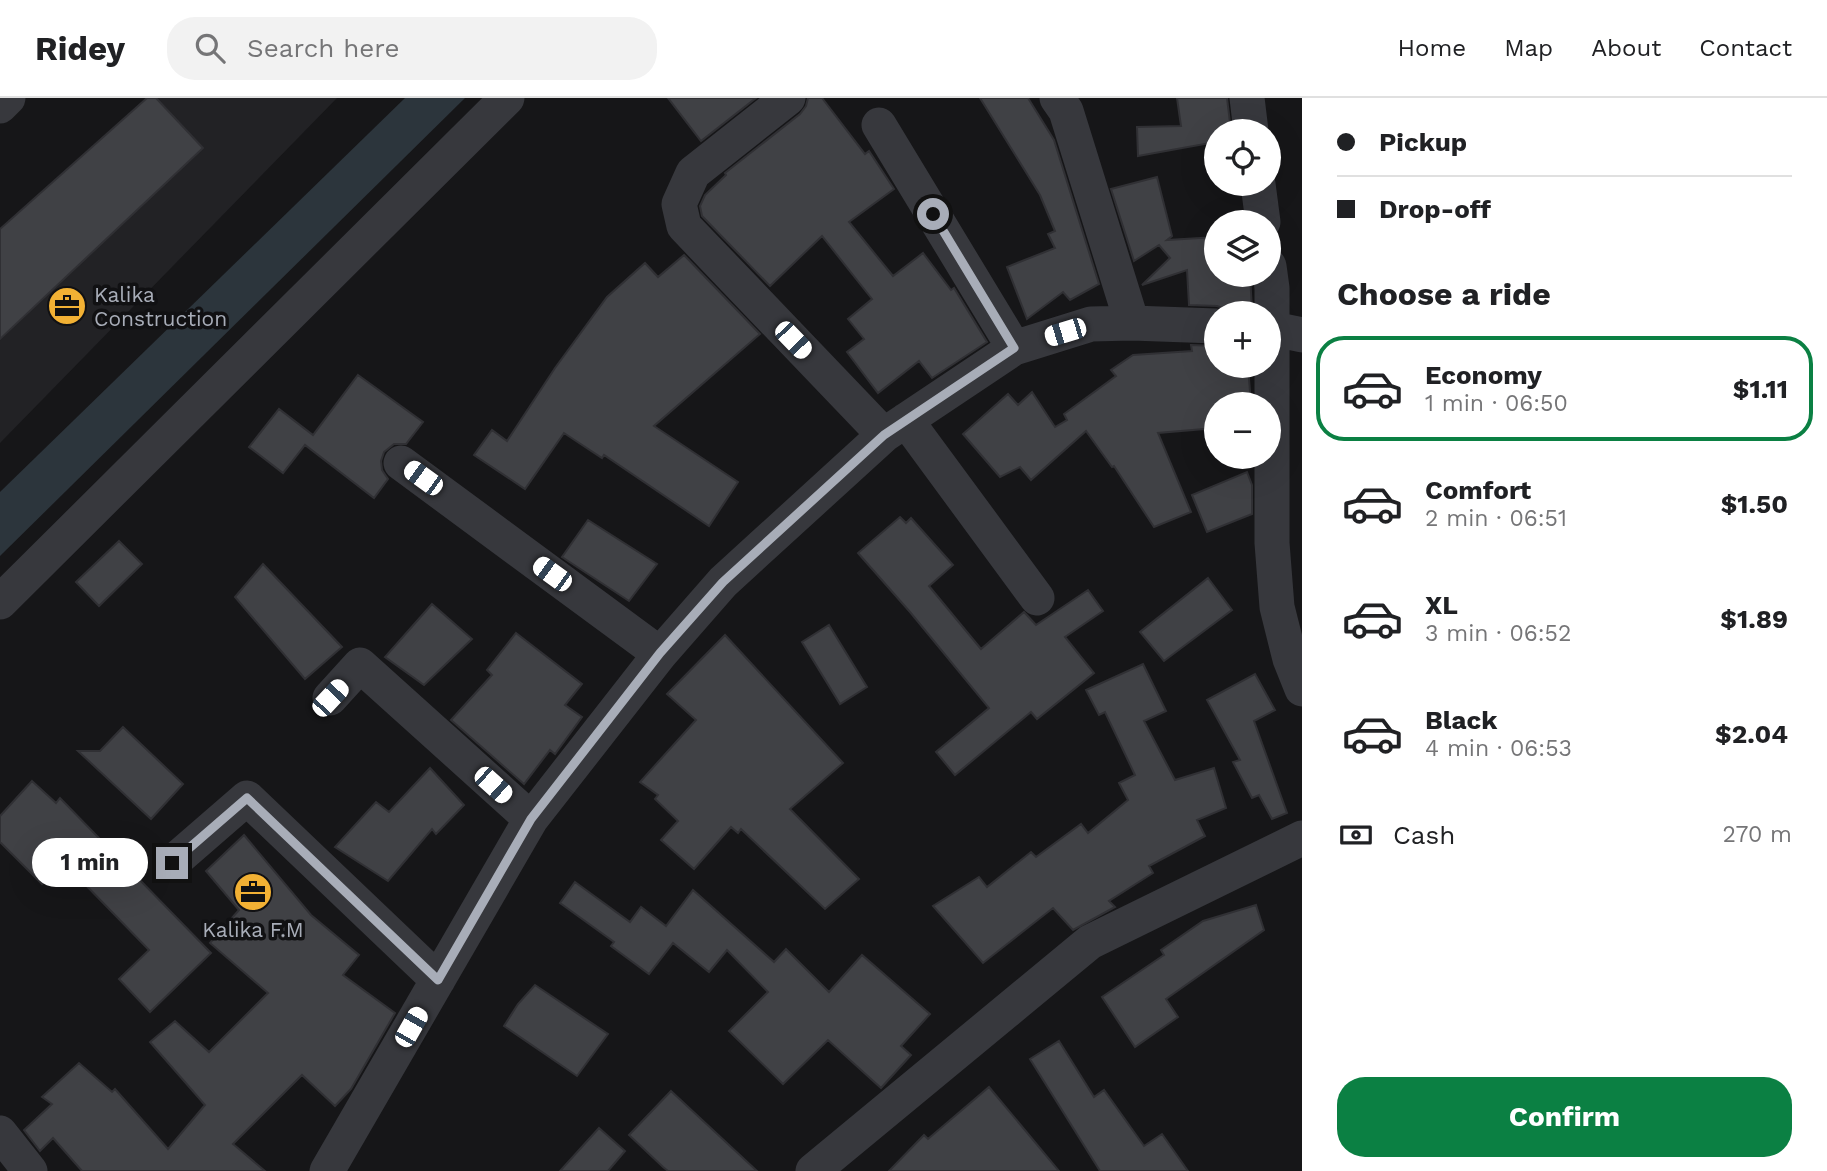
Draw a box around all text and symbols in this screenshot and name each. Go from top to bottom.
search box [167,17,657,80]
text: Ridey [35,29,125,68]
icon: search [191,29,229,67]
text: Search here [247,33,399,63]
text: Home [1398,34,1466,62]
text: Map [1504,34,1553,62]
text: About [1591,34,1661,62]
text: Contact [1699,34,1792,62]
map controls [1204,119,1281,469]
button: locate [1204,119,1281,196]
text: Pickup [1379,127,1467,157]
text: Drop-off [1379,194,1491,224]
route start [917,198,949,230]
button: layers [1204,210,1281,287]
text: Choose a ride [1337,275,1551,313]
place label: Kalika Construction [94,282,227,331]
office icon: Kalika Construction [46,285,88,327]
button: + [1204,301,1281,378]
car [1042,316,1089,348]
car [771,318,816,362]
icon: car [1341,357,1404,420]
text: Economy [1425,360,1542,390]
text: $1.11 [1733,374,1788,404]
text: 1 min · 06:50 [1425,390,1568,417]
button: − [1204,392,1281,469]
car [400,457,447,499]
icon: car [1341,472,1404,535]
text: Comfort [1425,475,1531,505]
text: $1.50 [1721,489,1788,519]
text: 2 min · 06:51 [1425,505,1567,532]
car [529,553,576,595]
icon: car [1341,587,1404,650]
text: XL [1425,590,1458,620]
text: $1.89 [1720,604,1788,634]
text: 3 min · 06:52 [1425,620,1571,647]
car [308,675,353,721]
icon: car [1341,702,1404,765]
text: Black [1425,705,1497,735]
text: $2.04 [1715,719,1788,749]
text: 4 min · 06:53 [1425,735,1572,762]
car [471,763,516,807]
icon: cash [1337,816,1375,854]
text: Cash [1393,820,1455,850]
text: 270 m [1723,821,1792,848]
callout: 1 min [32,838,148,888]
route end [156,847,188,879]
text: 1 min [60,849,120,876]
office icon: Kalika F.M [232,871,274,913]
place label: Kalika F.M [202,917,304,942]
car [392,1004,431,1050]
button: Confirm [1337,1077,1792,1157]

